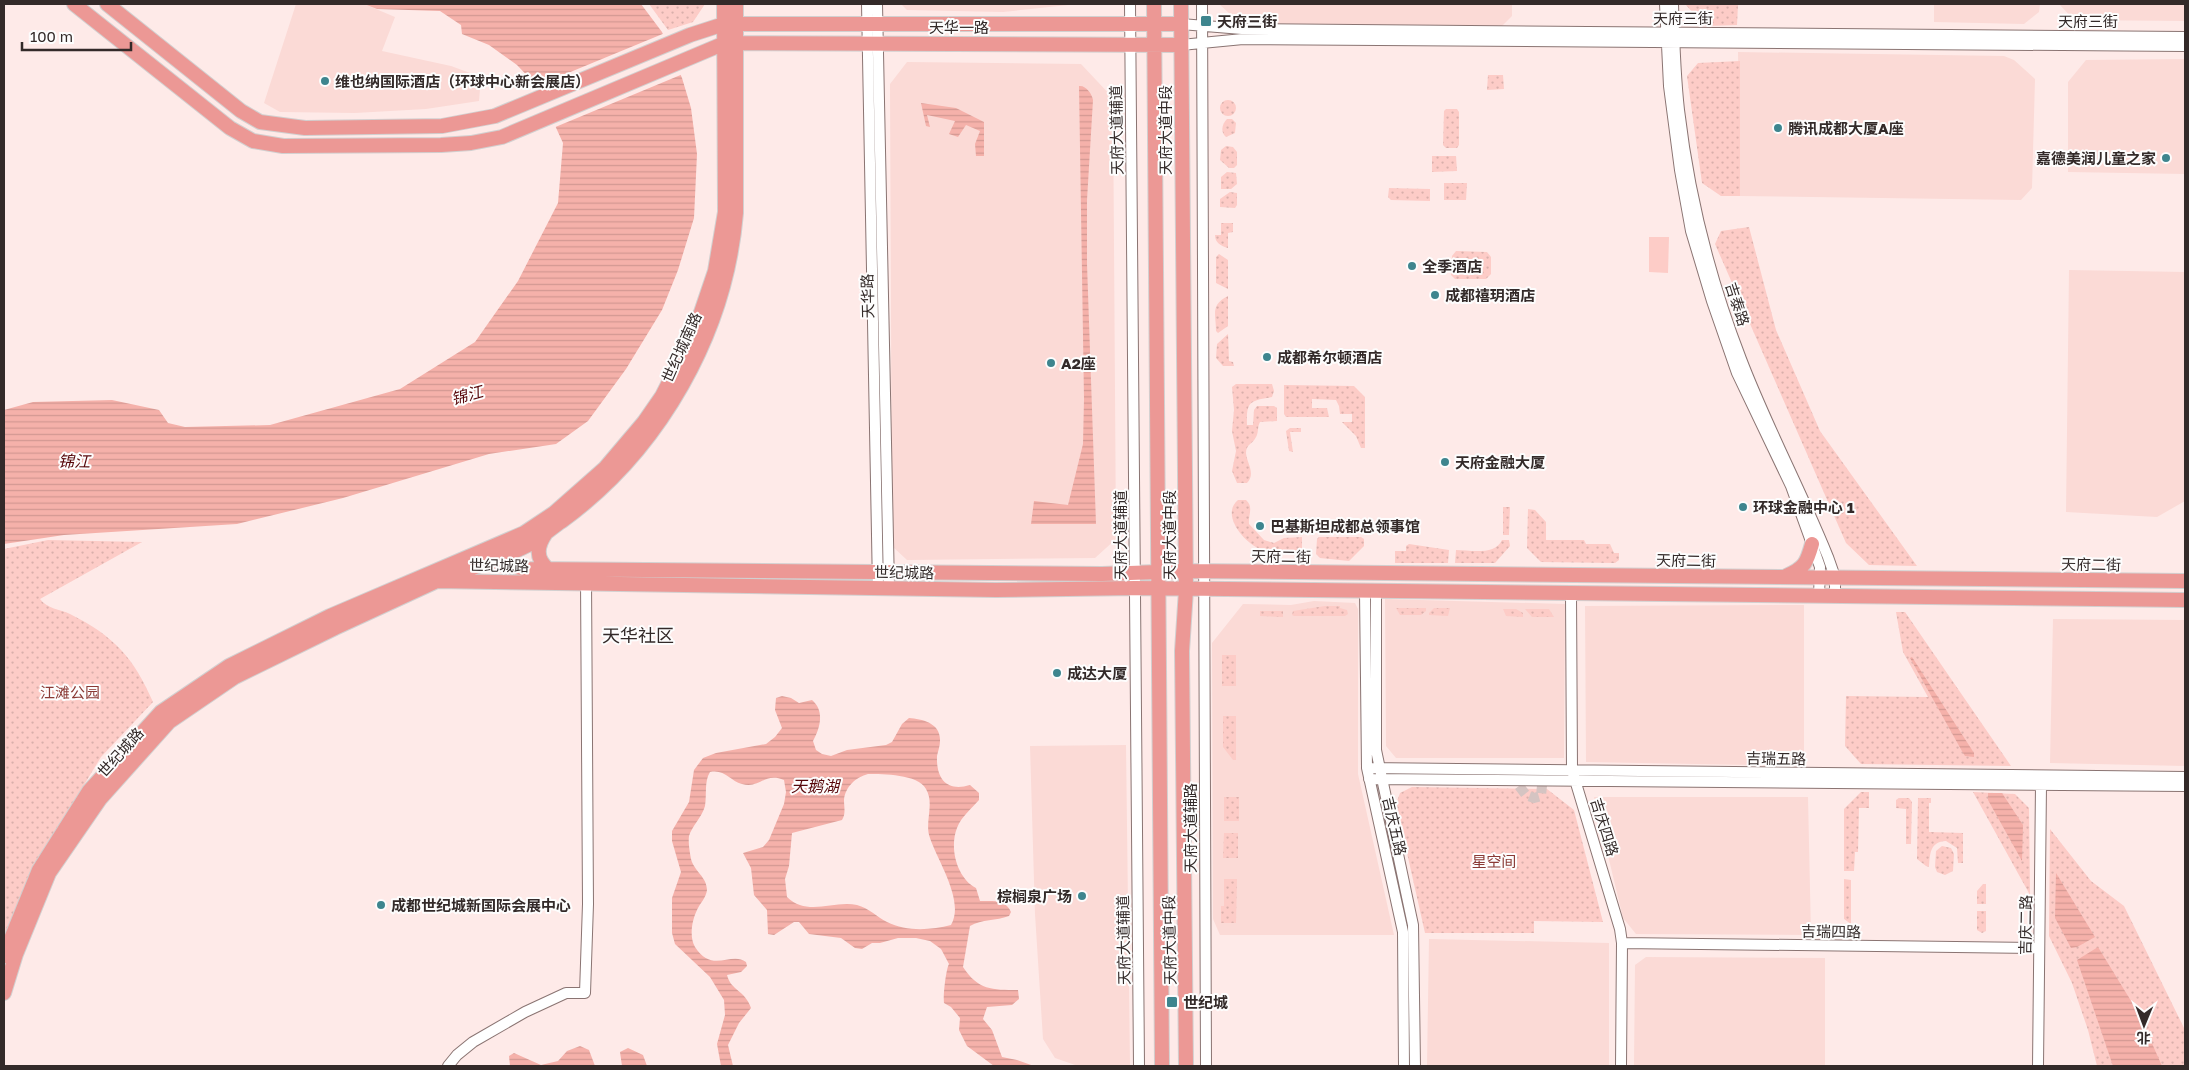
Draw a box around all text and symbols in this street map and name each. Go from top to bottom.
street label: 天府三街 [1653,9,1713,27]
place label: 天府三街 [1217,12,1277,30]
street label: 天府三街 [2058,12,2118,30]
marker: 天府三街 [1199,14,1213,28]
street label: 天华一路 [929,18,989,36]
scale bar [22,20,131,52]
text: 100 m [30,27,73,45]
place label: 维也纳国际酒店（环球中心新会展店） [335,72,590,90]
marker: 维也纳国际酒店（环球中心新会展店） [319,75,331,87]
street label: 天府大道辅道 [1106,85,1126,175]
street label: 天府大道中段 [1156,85,1174,175]
place label: 腾讯成都大厦A座 [1788,119,1904,137]
marker: 腾讯成都大厦A座 [1772,122,1784,134]
place label: 嘉德美润儿童之家 [2036,149,2156,167]
marker: 嘉德美润儿童之家 [2160,152,2172,164]
place label: 全季酒店 [1422,257,1482,275]
marker: 全季酒店 [1406,260,1418,272]
street label: 天华路 [858,273,876,319]
street label: 吉泰路 [1722,280,1754,328]
place label: 成都禧玥酒店 [1445,286,1535,304]
marker: 成都禧玥酒店 [1429,289,1441,301]
street label: 世纪城南路 [658,309,704,385]
place label: 成都希尔顿酒店 [1277,348,1382,366]
marker: 成都希尔顿酒店 [1261,351,1273,363]
place label: A2座 [1061,354,1096,372]
marker: A2座 [1045,357,1057,369]
water label: 锦江 [449,381,487,409]
water label: 锦江 [58,451,92,471]
place label: 天府金融大厦 [1455,453,1545,471]
marker: 天府金融大厦 [1439,456,1451,468]
street label: 天府大道辅道 [1111,490,1129,580]
street label: 天府大道中段 [1160,490,1178,580]
place label: 环球金融中心 1 [1753,498,1855,516]
marker: 环球金融中心 1 [1737,501,1749,513]
place label: 巴基斯坦成都总领事馆 [1270,517,1420,535]
marker: 巴基斯坦成都总领事馆 [1254,520,1266,532]
street label: 天府二街 [1251,546,1311,566]
street label: 天府二街 [1656,550,1716,570]
street label: 天府二街 [2061,554,2121,574]
street label: 世纪城路 [469,555,529,575]
street label: 世纪城路 [874,562,934,582]
district label: 天华社区 [602,624,674,646]
place label: 成达大厦 [1067,664,1127,682]
marker: 成达大厦 [1051,667,1063,679]
park label: 江滩公园 [40,683,100,701]
street label: 世纪城路 [93,724,147,780]
street label: 吉瑞五路 [1746,748,1806,768]
water label: 天鹅湖 [791,776,842,796]
street label: 天府大道辅路 [1181,783,1199,873]
street label: 吉庆五路 [1379,795,1411,857]
street label: 吉庆四路 [1588,796,1622,858]
park label: 星空间 [1471,852,1517,870]
place label: 棕榈泉广场 [997,887,1072,905]
marker: 棕榈泉广场 [1076,890,1088,902]
street label: 天府大道辅道 [1113,895,1133,985]
street label: 天府大道中段 [1159,895,1179,985]
street label: 吉庆二路 [2015,895,2035,955]
place label: 成都世纪城新国际会展中心 [391,896,571,914]
marker: 成都世纪城新国际会展中心 [375,899,387,911]
street label: 吉瑞四路 [1801,921,1861,941]
place label: 世纪城 [1183,993,1228,1011]
marker: 世纪城 [1165,995,1179,1009]
north arrow [2119,1000,2169,1050]
text: 北 [2137,1030,2151,1047]

